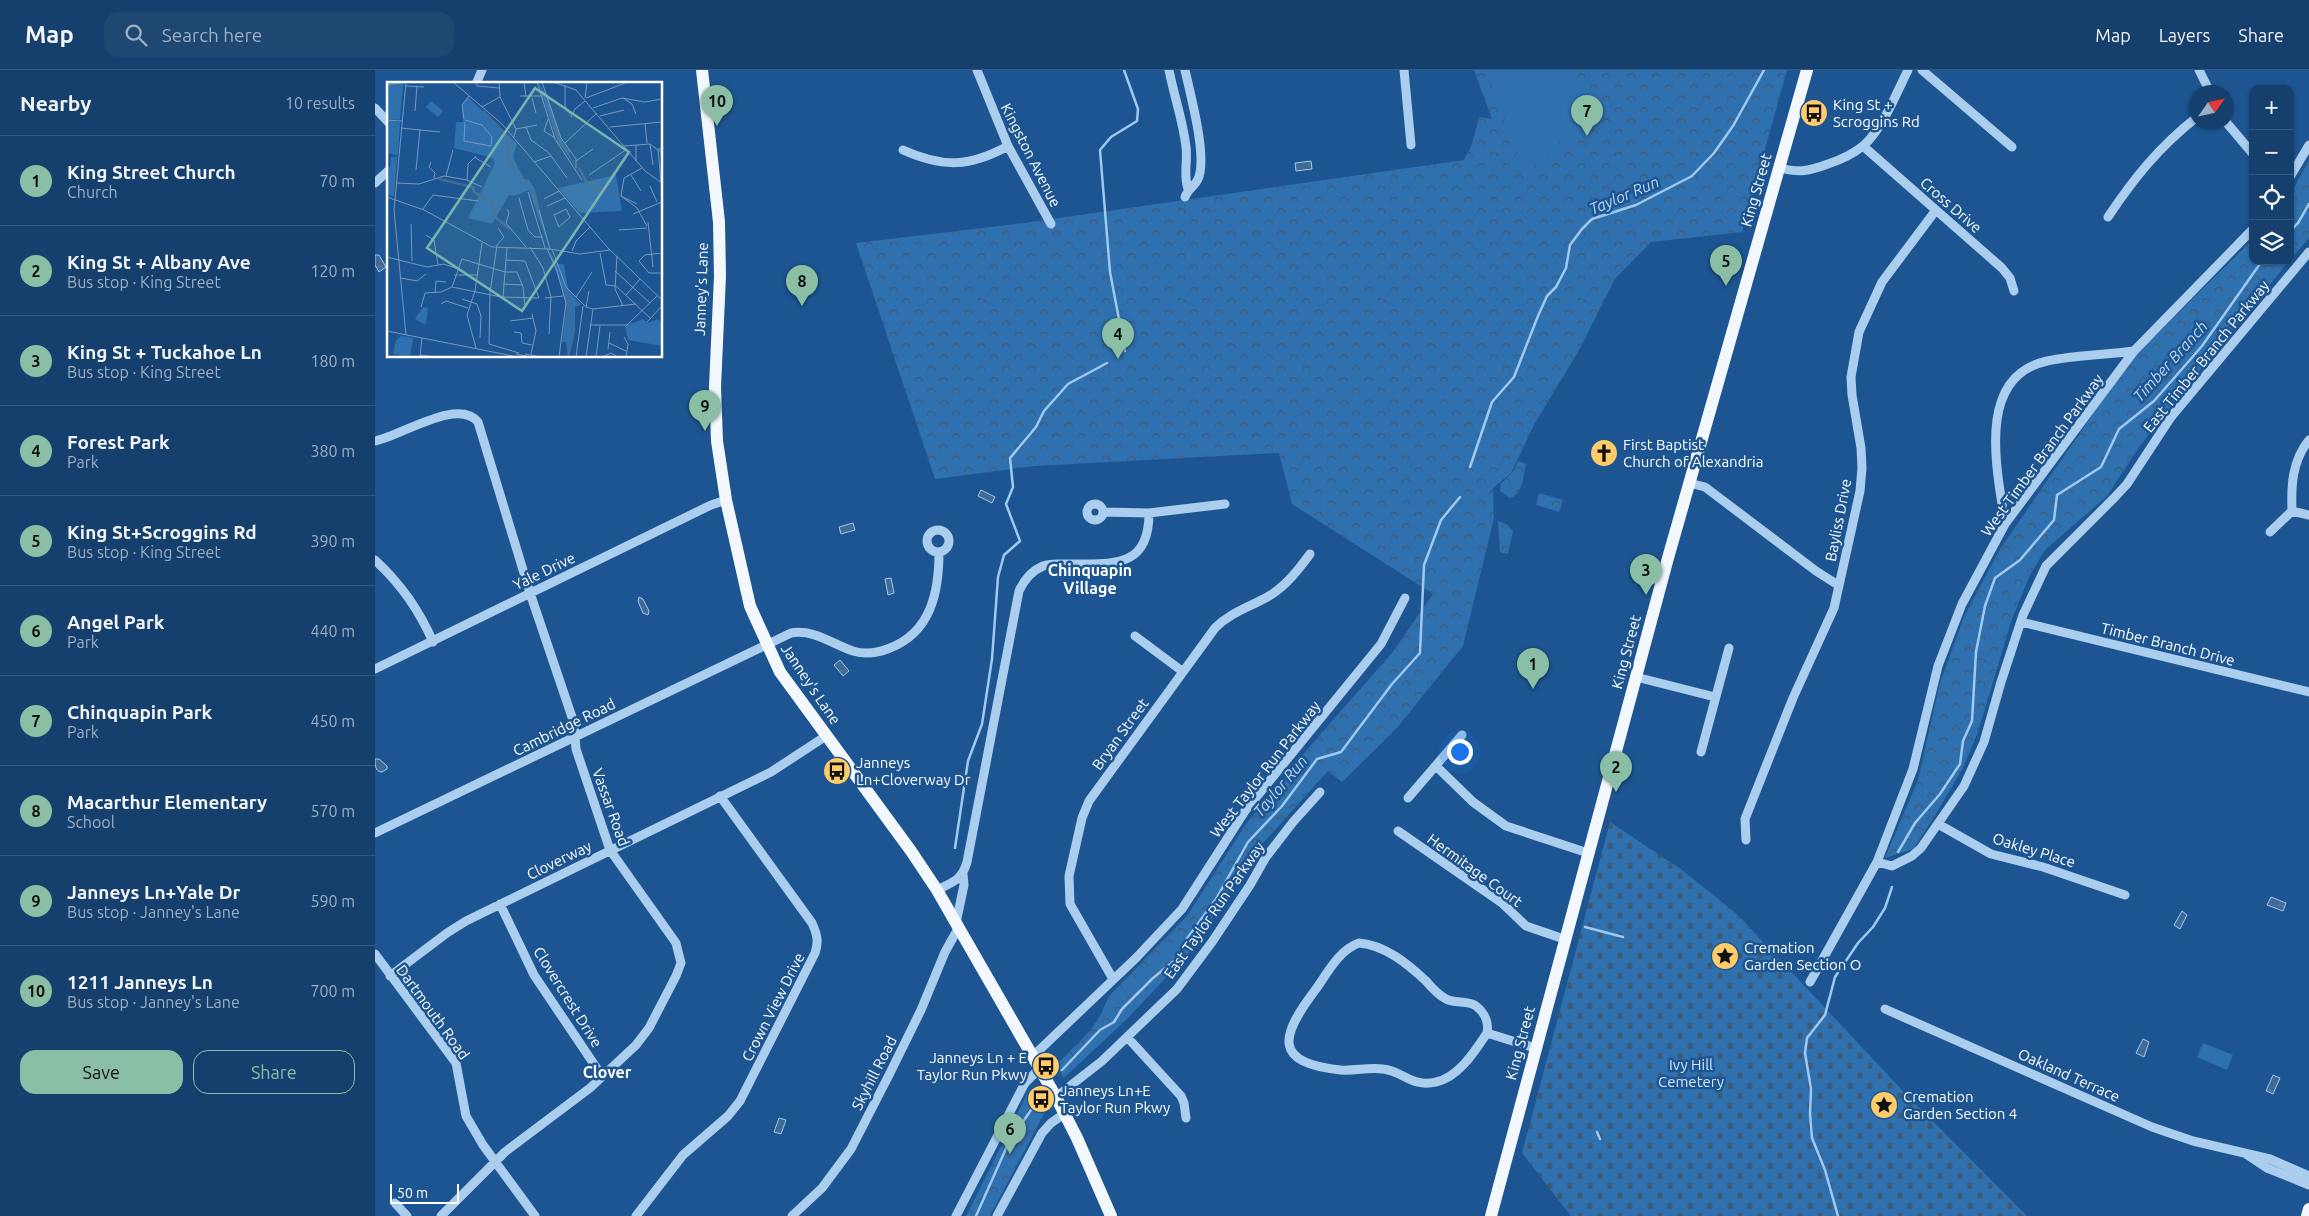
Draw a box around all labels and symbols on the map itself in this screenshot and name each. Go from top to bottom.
inset map [387,82,663,358]
pin: 10 [701,85,733,126]
north arrow [2189,85,2234,130]
pin: 7 [1571,95,1603,136]
place label: King St + Scroggins Rd [1833,96,1920,130]
bus stop icon: King St + Scroggins Rd [1799,98,1829,128]
street label: Kingston Avenue [998,100,1064,210]
street label: King Street [1737,151,1775,229]
water label: Taylor Run [1586,172,1662,218]
street label: Cross Drive [1917,174,1985,236]
street label: Janney's Lane [691,242,711,336]
pin: 5 [1710,245,1742,286]
pin: 8 [786,265,818,306]
street label: East Timber Branch Parkway [2139,276,2273,436]
water label: Timber Branch [2129,317,2211,405]
pin: 4 [1102,318,1134,359]
street label: West Timber Branch Parkway [1978,371,2106,539]
pin: 9 [689,390,721,431]
place label: First Baptist Church of Alexandria [1623,436,1763,470]
church icon: First Baptist Church of Alexandria [1589,438,1619,468]
street label: Bayliss Drive [1822,477,1854,563]
street label: Yale Drive [510,549,578,593]
pin: 3 [1630,554,1662,595]
district label: Chinquapin Village [1048,561,1132,597]
street label: King Street [1608,613,1644,691]
street label: Timber Branch Drive [2099,619,2237,669]
street label: Janney's Lane [778,640,844,728]
pin: 1 [1517,648,1549,689]
street label: Cambridge Road [510,695,618,759]
street label: Bryan Street [1088,695,1152,773]
street label: West Taylor Run Parkway [1206,697,1324,841]
your location [1447,739,1473,765]
water label: Taylor Run [1249,751,1311,821]
pin: 2 [1600,751,1632,792]
place label: Janneys Ln+Cloverway Dr [856,754,971,788]
bus stop icon: Janneys Ln+Cloverway Dr [822,756,852,786]
street label: Vassar Road [589,766,633,848]
street label: Oakley Place [1991,829,2077,871]
street label: Hermitage Court [1424,830,1526,910]
street label: Cloverway [524,837,594,883]
street label: East Taylor Run Parkway [1160,838,1268,982]
place label: Cremation Garden Section O [1744,939,1861,973]
place icon: Cremation Garden Section O [1710,941,1740,971]
street label: Clovercrest Drive [530,944,606,1050]
street label: Crown View Drive [738,950,808,1064]
street label: Dartmouth Road [393,961,473,1063]
street label: King Street [1502,1004,1538,1082]
street label: Skyhill Road [848,1033,900,1113]
street label: Oakland Terrace [2016,1045,2122,1105]
place label: Janneys Ln + E Taylor Run Pkwy [917,1049,1027,1083]
bus stop icon: Janneys Ln + E Taylor Run Pkwy [1031,1051,1061,1081]
park label: Ivy Hill Cemetery [1658,1056,1724,1090]
district label: Clover [583,1063,632,1081]
place label: Janneys Ln+E Taylor Run Pkwy [1060,1082,1170,1116]
bus stop icon: Janneys Ln+E Taylor Run Pkwy [1026,1084,1056,1114]
place label: Cremation Garden Section 4 [1903,1088,2017,1122]
place icon: Cremation Garden Section 4 [1869,1090,1899,1120]
pin: 6 [994,1113,1026,1154]
scale bar [390,1181,459,1204]

